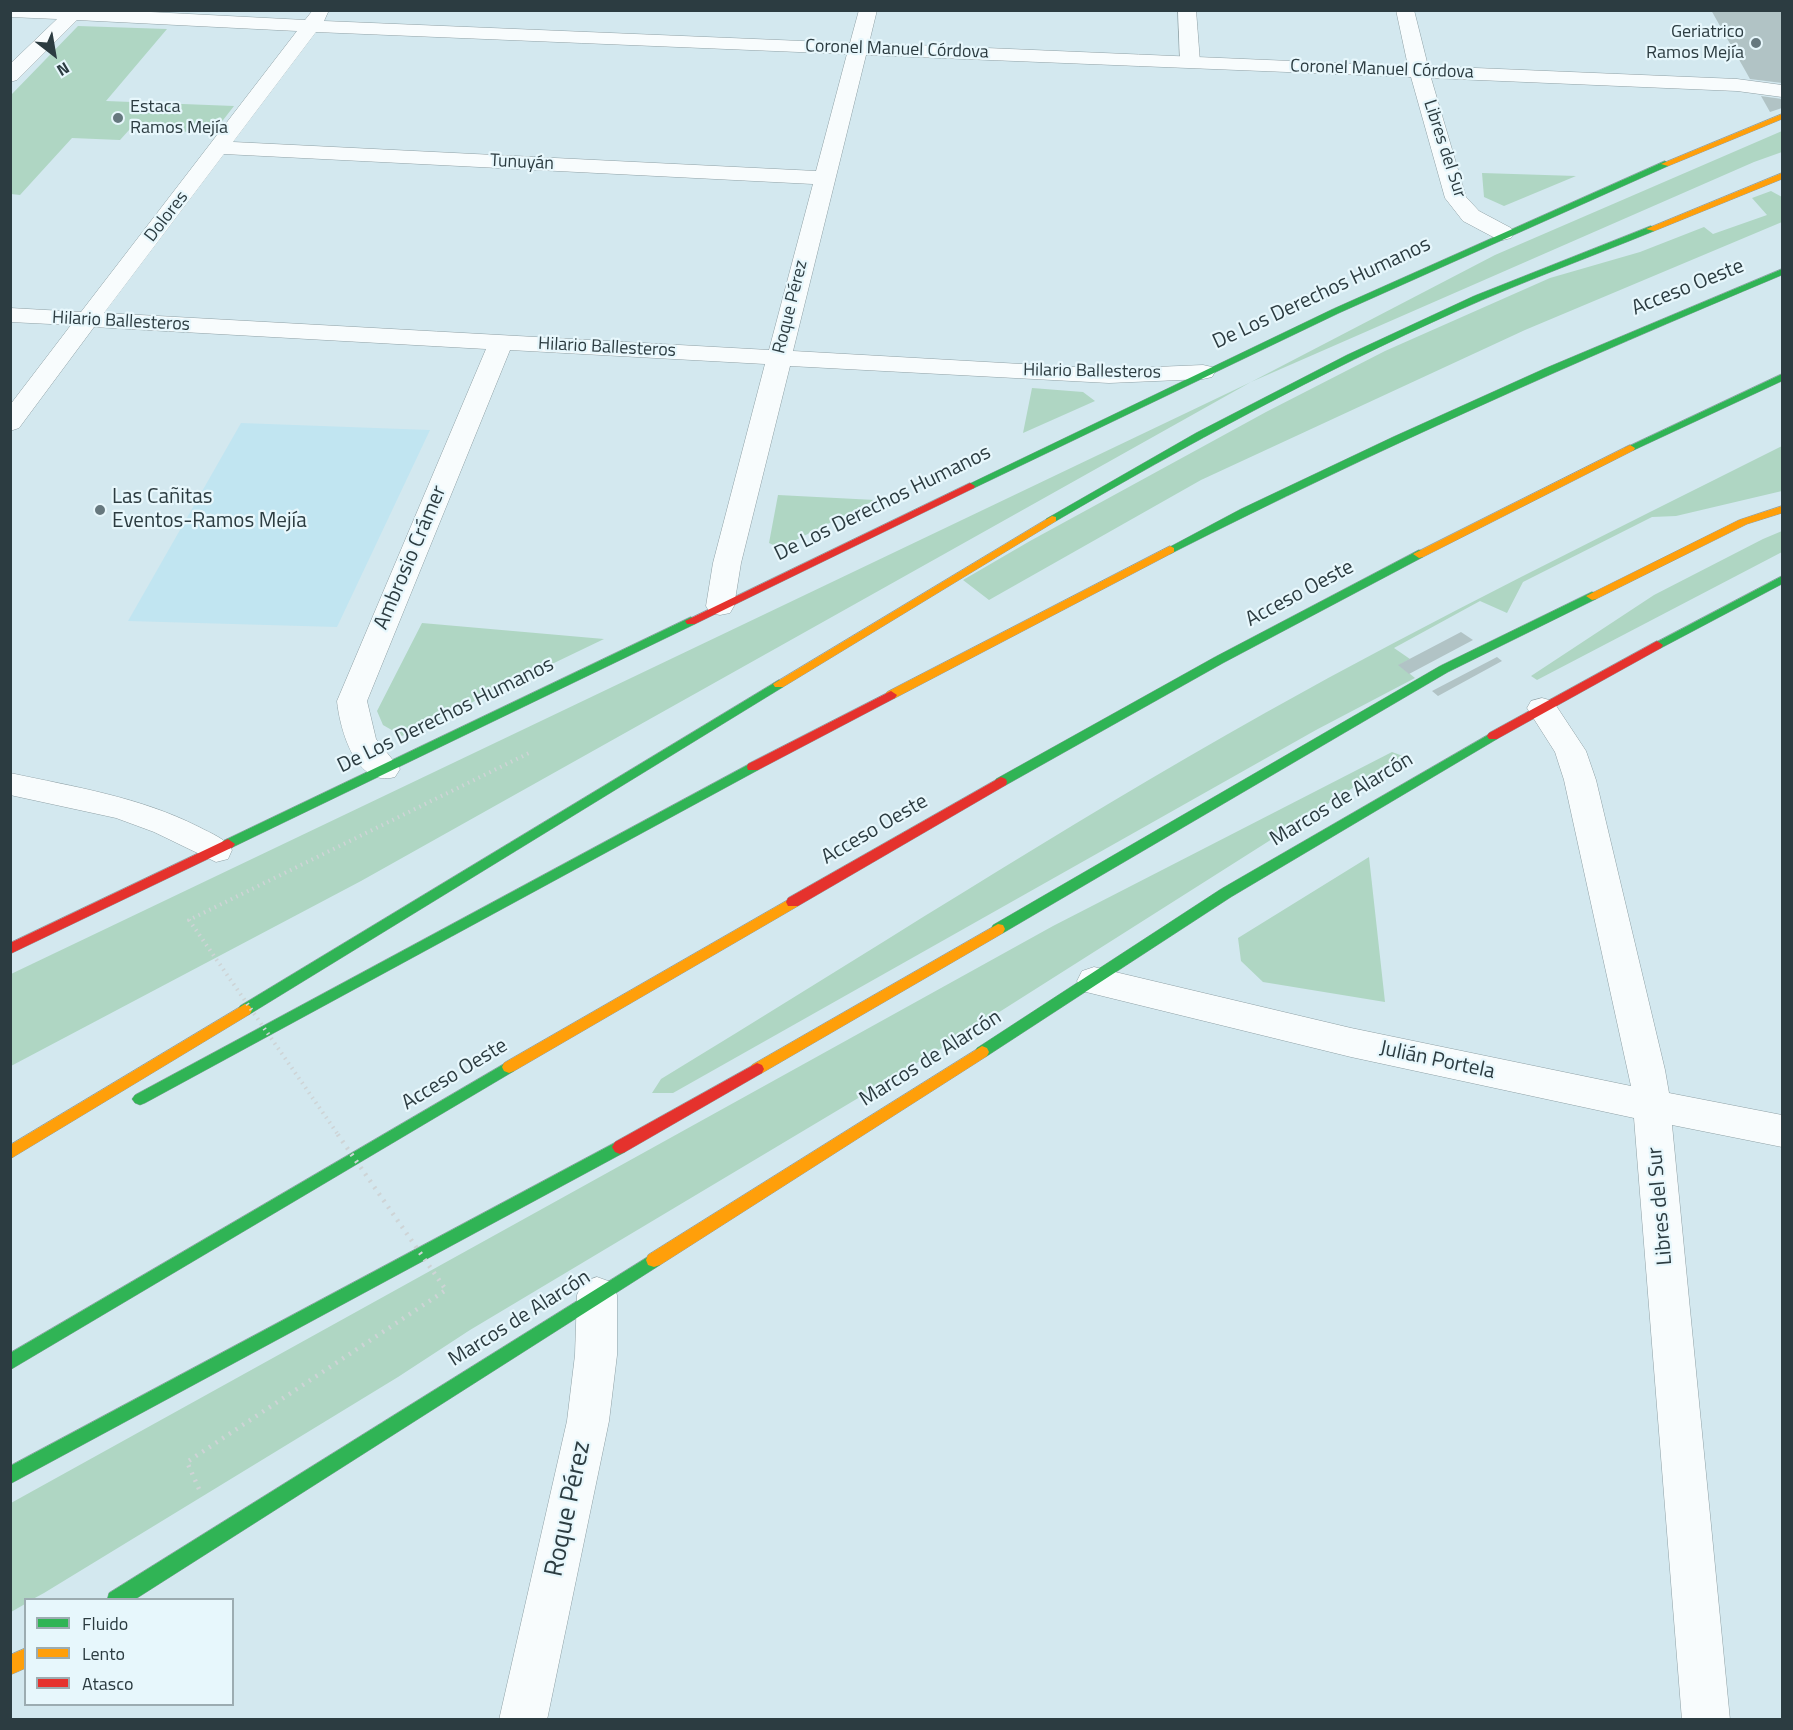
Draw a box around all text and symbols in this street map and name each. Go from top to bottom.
place label: Geriatrico Ramos Mejía [1646,22,1744,64]
north arrow [24,24,84,84]
street label: Coronel Manuel Córdova [805,36,989,64]
marker: Geriatrico Ramos Mejía [1749,36,1763,50]
text: N [52,56,74,83]
street label: Coronel Manuel Córdova [1290,56,1474,84]
place label: Estaca Ramos Mejía [130,97,228,140]
street label: Libres del Sur [1418,97,1470,201]
marker: Estaca Ramos Mejía [111,111,125,125]
street label: Tunuyán [490,151,554,175]
street label: Dolores [141,187,193,247]
street label: De Los Derechos Humanos [1209,232,1435,356]
street label: Acceso Oeste [1628,254,1748,322]
street label: Roque Pérez [769,258,813,356]
street label: Hilario Ballesteros [51,308,191,336]
street label: Hilario Ballesteros [537,334,677,362]
street label: Hilario Ballesteros [1023,360,1161,384]
street label: De Los Derechos Humanos [771,441,995,567]
street label: Ambrosio Crámer [369,482,453,634]
place label: Las Cañitas Eventos-Ramos Mejía [112,485,307,535]
marker: Las Cañitas Eventos-Ramos Mejía [93,503,107,517]
street label: Acceso Oeste [1242,555,1358,633]
street label: De Los Derechos Humanos [334,653,558,779]
street label: Marcos de Alarcón [1266,747,1418,853]
street label: Acceso Oeste [817,789,933,871]
street label: Marcos de Alarcón [855,1005,1007,1113]
street label: Acceso Oeste [398,1034,512,1116]
street label: Julián Portela [1377,1036,1497,1086]
street label: Libres del Sur [1643,1146,1679,1266]
street label: Marcos de Alarcón [444,1265,596,1373]
street label: Roque Pérez [539,1438,599,1580]
legend [24,1598,234,1706]
text: Fluido [82,1610,128,1637]
text: Lento [82,1640,125,1667]
text: Atasco [82,1670,133,1697]

